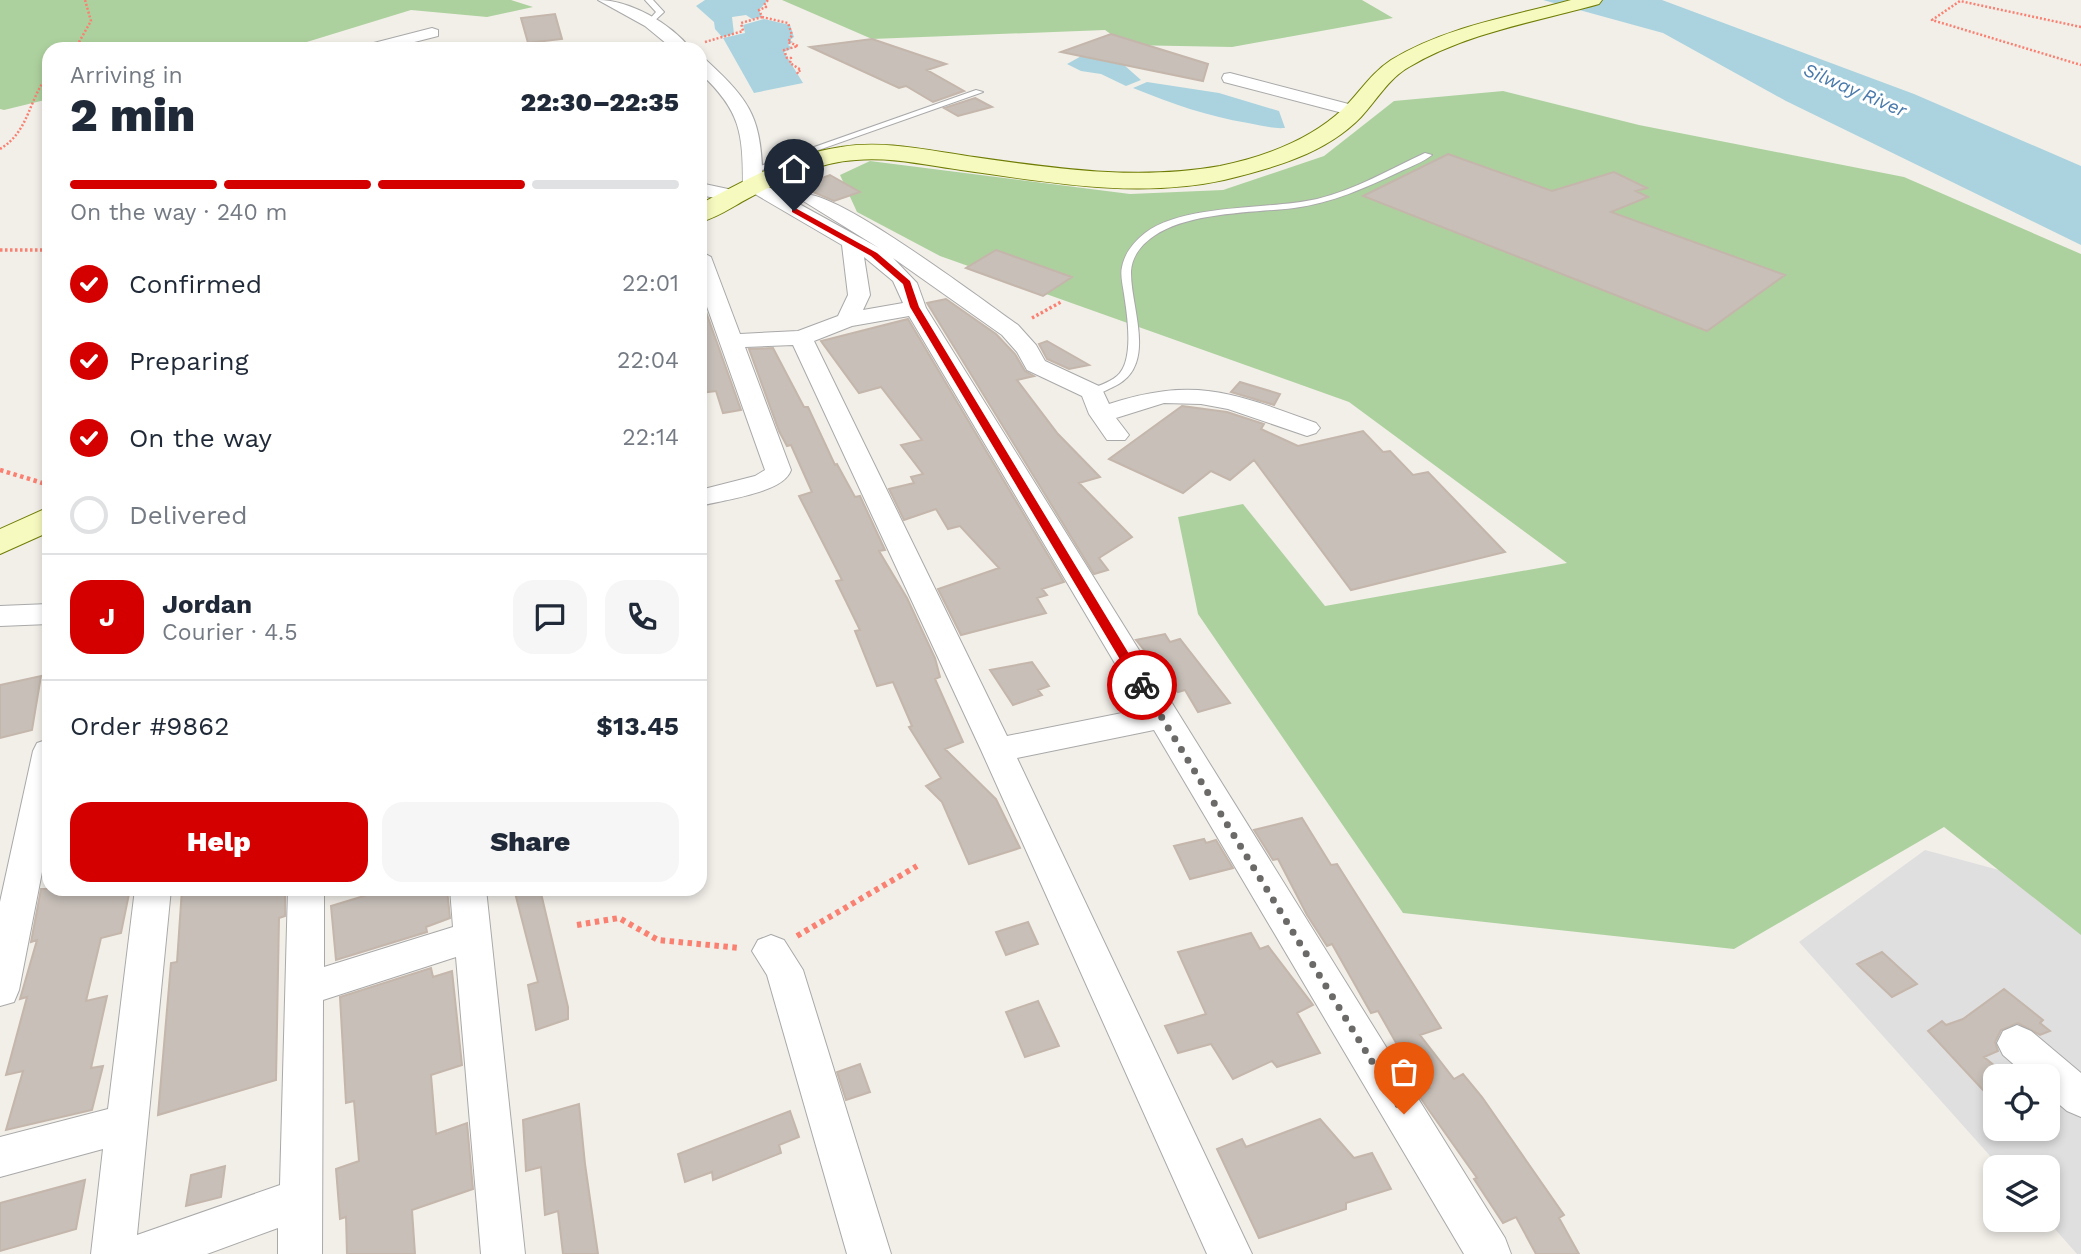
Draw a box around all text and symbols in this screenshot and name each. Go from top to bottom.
water label: Silway River [1800,58,1911,122]
text: Arriving in [70,62,183,89]
text: 22:30–22:35 [521,87,679,117]
text: 2 min [70,88,195,142]
pin [764,139,824,211]
icon: home [775,150,813,188]
text: On the way · 240 m [70,199,288,226]
icon: check [70,265,108,303]
text: Confirmed [129,269,262,299]
text: 22:01 [622,270,679,297]
icon: check [70,342,108,380]
text: Preparing [129,346,249,376]
text: 22:04 [617,347,679,374]
icon: check [70,419,108,457]
text: On the way [129,423,272,453]
text: 22:14 [622,424,679,451]
text: Delivered [129,500,248,530]
button: chat [513,580,587,654]
button: phone [605,580,679,654]
text: Jordan [162,589,252,619]
text: J [99,602,115,632]
text: Courier · 4.5 [162,619,298,646]
courier [1107,650,1177,720]
icon: bike [1123,666,1161,704]
text: Order #9862 [70,711,229,741]
text: $13.45 [596,711,679,741]
button: Help [70,802,368,882]
button: Share [382,802,679,882]
pin [1374,1042,1434,1114]
icon: bag [1385,1053,1423,1091]
map controls [1983,1064,2060,1232]
button: locate [1983,1064,2060,1141]
button: layers [1983,1155,2060,1232]

